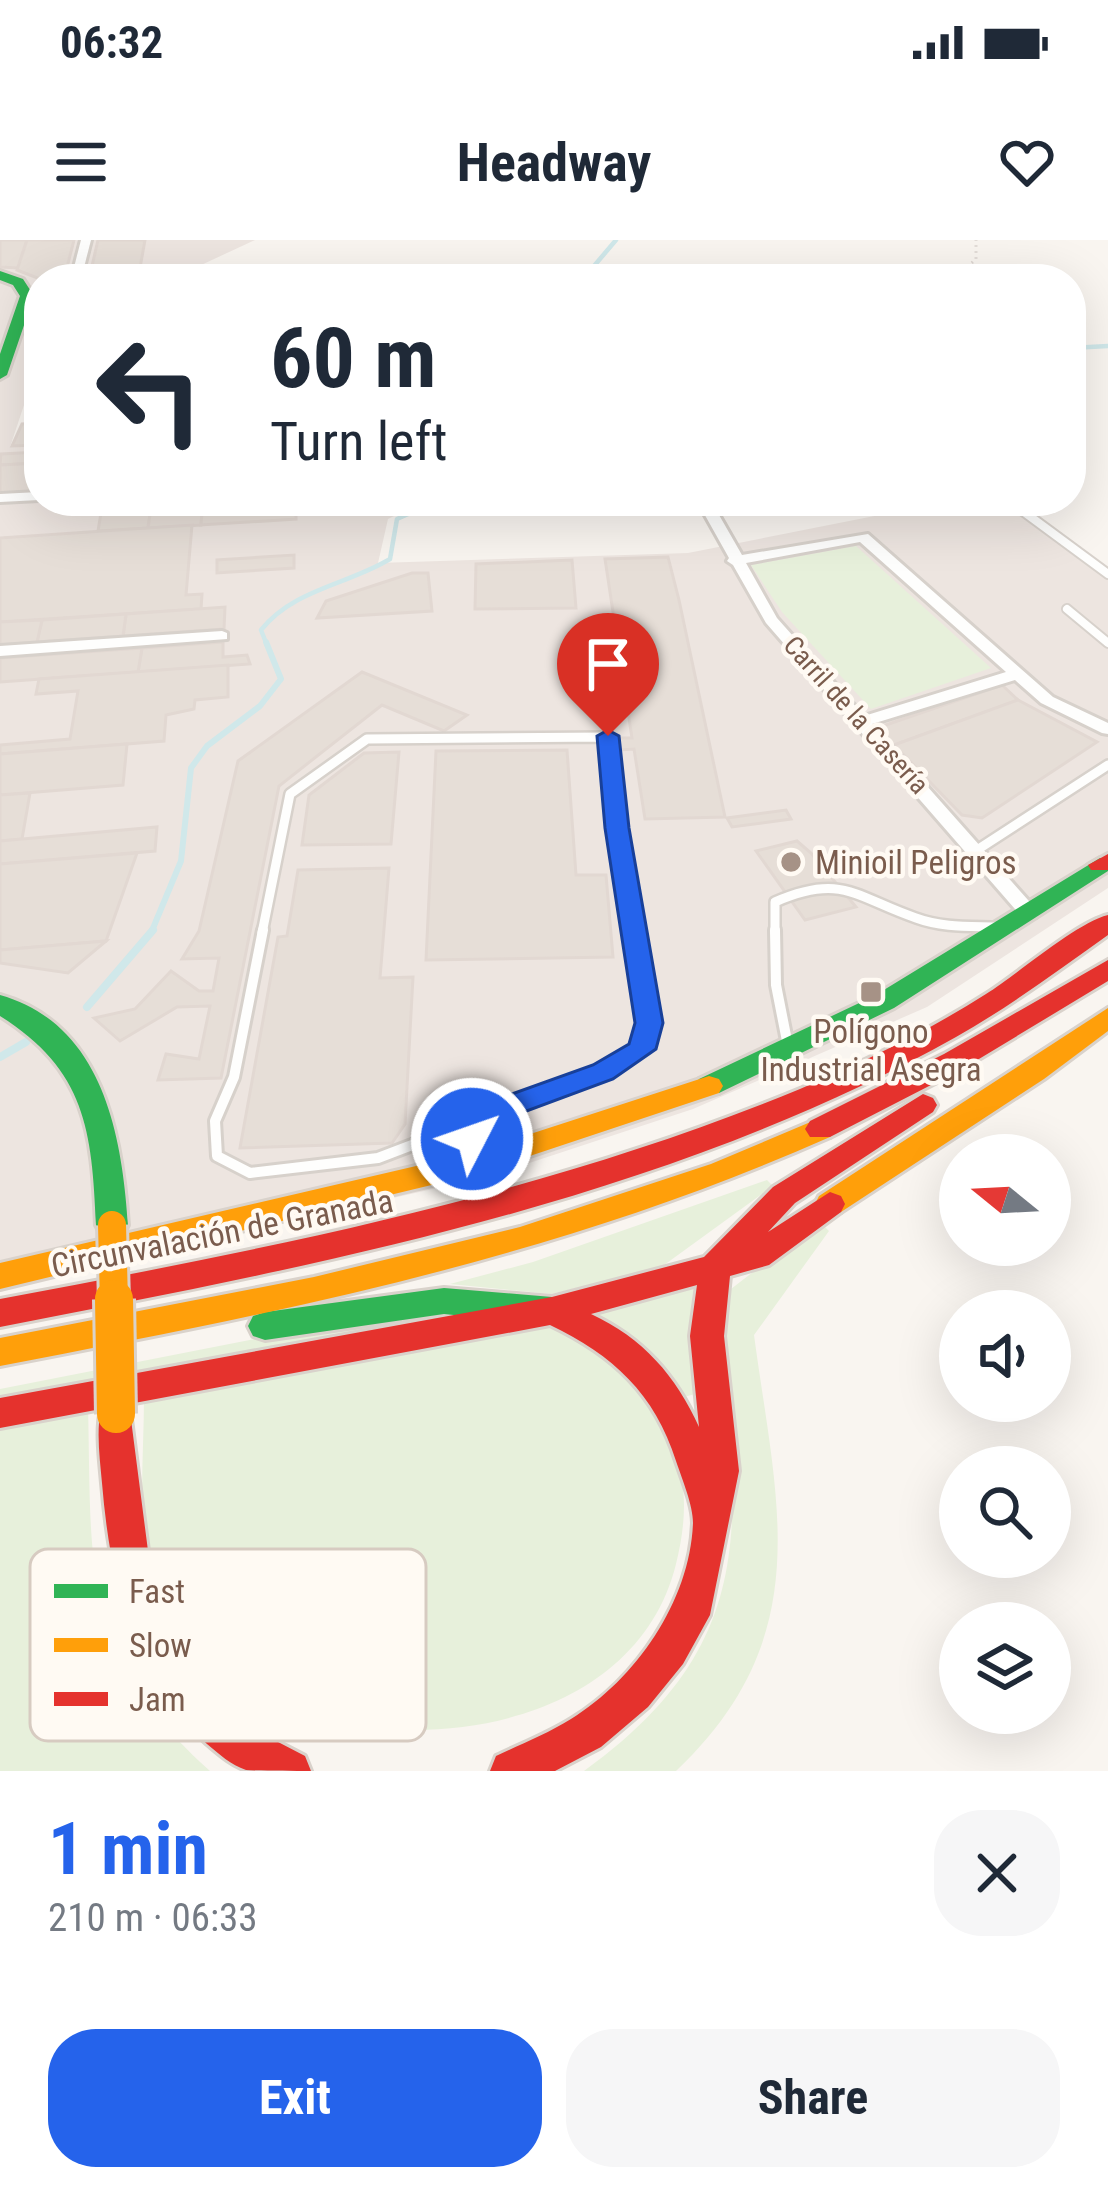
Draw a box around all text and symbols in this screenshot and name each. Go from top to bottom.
text: 06:32 [60,16,163,69]
icon: menu [48,129,114,195]
icon: heart [994,129,1060,195]
text: Headway [457,131,651,194]
text: 60 m [270,309,437,408]
icon: left [72,312,228,468]
text: Turn left [270,410,447,473]
pin [557,613,659,736]
street label: Carril de la Casería [777,629,935,801]
icon: arrive [575,631,641,697]
place label: Minioil Peligros [815,843,1017,882]
marker: Minioil Peligros [778,849,804,875]
marker: Polígono Industrial Asegra [858,979,884,1005]
place label: Polígono Industrial Asegra [761,1012,982,1089]
position arrow [409,1076,535,1202]
north arrow [939,1134,1071,1266]
map controls [939,1134,1071,1734]
street label: Circunvalación de Granada [48,1181,396,1285]
button: sound [939,1290,1071,1422]
button: search [939,1446,1071,1578]
legend [30,1549,426,1741]
text: Fast [129,1572,185,1611]
button: layers [939,1602,1071,1734]
text: Slow [129,1626,192,1665]
text: Jam [129,1680,186,1719]
text: 1 min [48,1807,208,1892]
button: close [934,1810,1060,1936]
text: 210 m · 06:33 [48,1895,258,1941]
button: Exit [48,2029,542,2167]
button: Share [566,2029,1060,2167]

